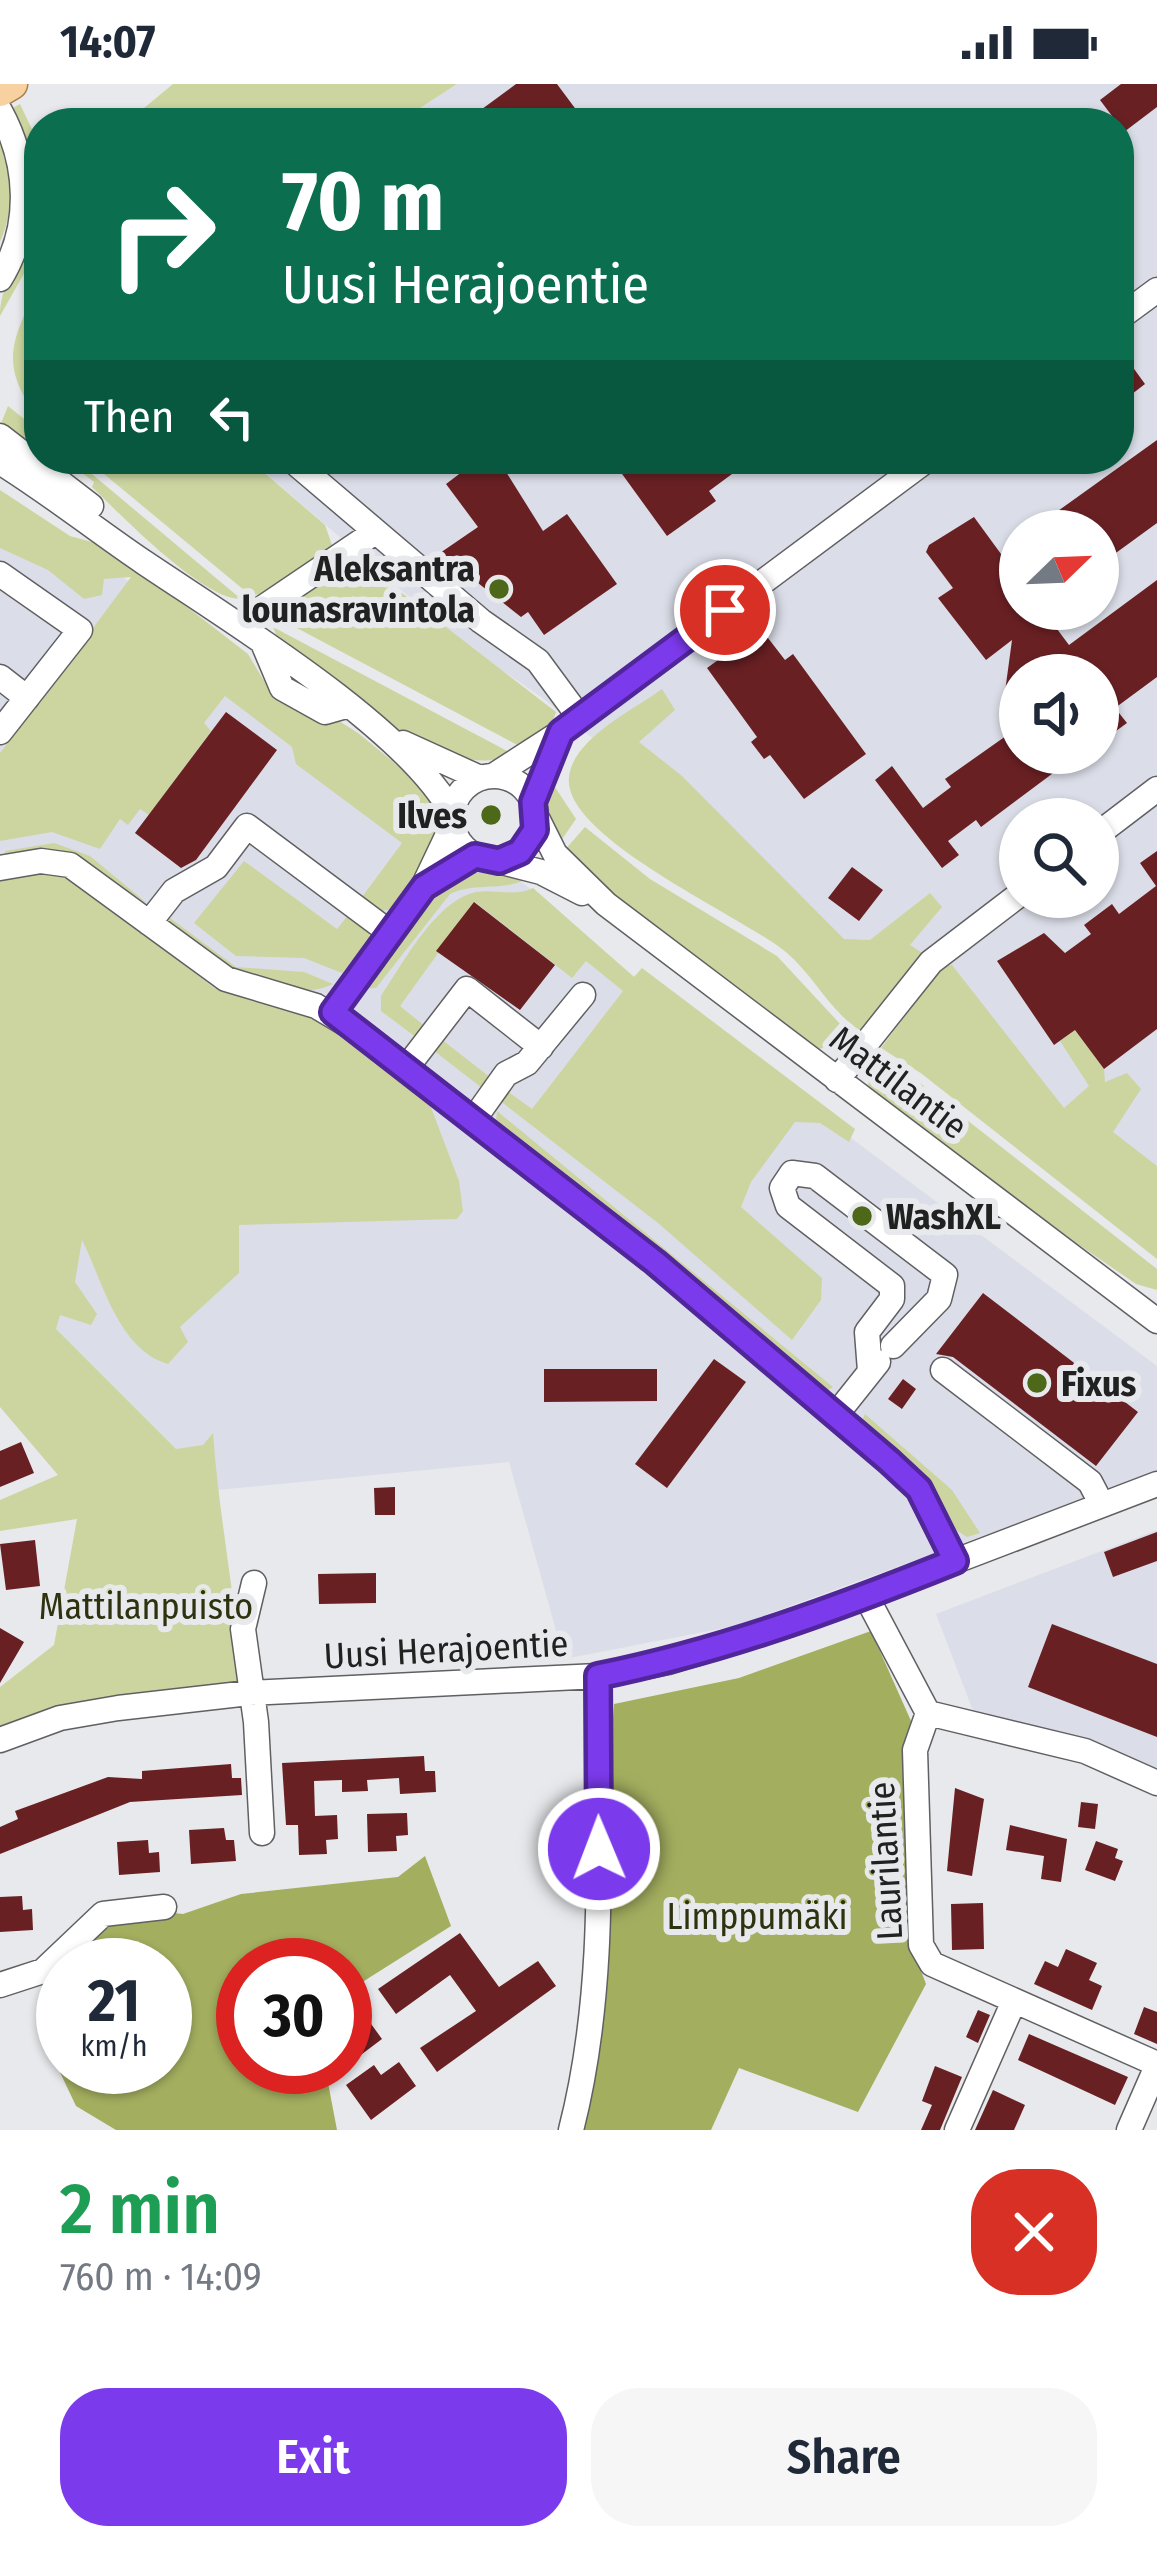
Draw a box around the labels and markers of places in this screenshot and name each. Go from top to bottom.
place label: Aleksantra lounasravintola [242,547,475,632]
pin [674,559,776,661]
marker: Aleksantra lounasravintola [486,576,512,602]
place label: Ilves [397,794,467,838]
marker: Ilves [478,802,504,828]
place label: WashXL [886,1195,1001,1239]
marker: WashXL [849,1203,875,1229]
place label: Fixus [1061,1362,1137,1406]
marker: Fixus [1024,1370,1050,1396]

